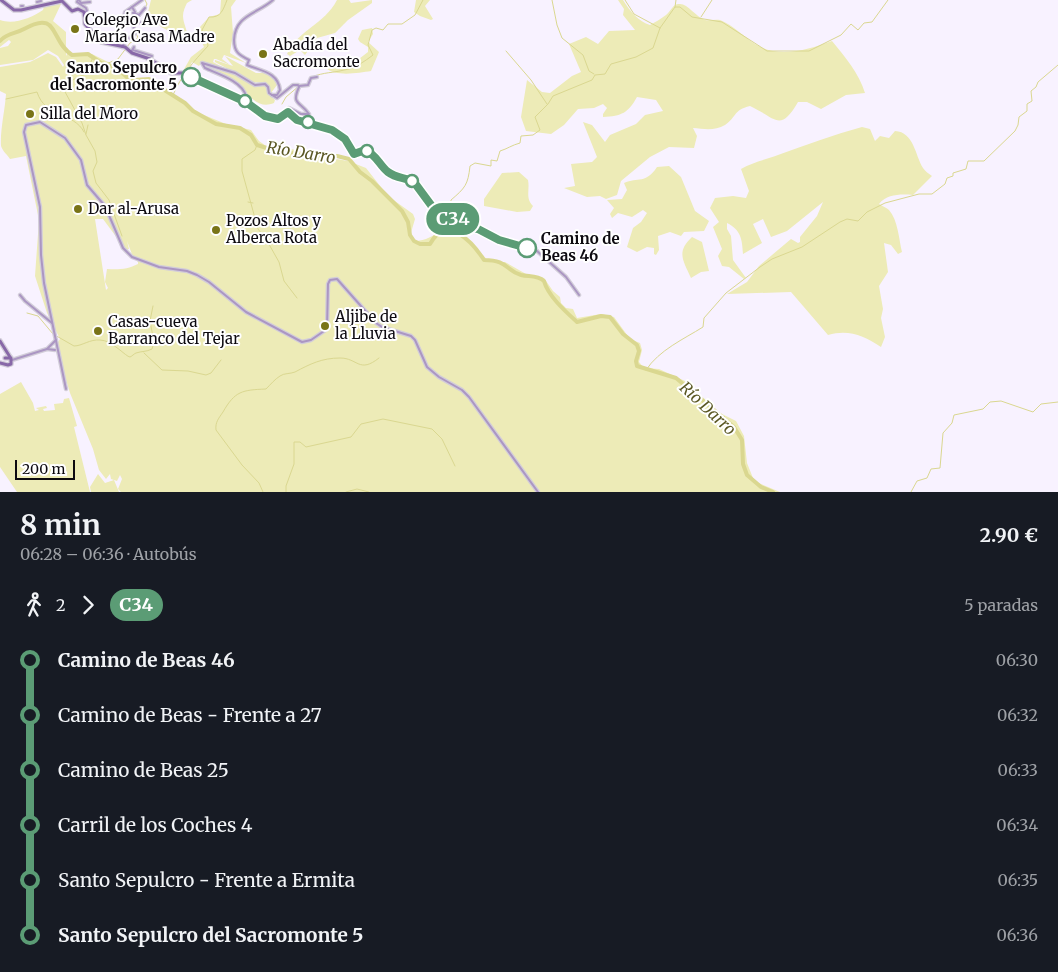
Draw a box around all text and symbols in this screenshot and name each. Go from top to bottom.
place label: Colegio Ave María Casa Madre [85,10,215,46]
marker: Colegio Ave María Casa Madre [69,23,81,35]
place label: Abadía del Sacromonte [272,35,360,71]
marker: Abadía del Sacromonte [257,48,269,60]
place label: Santo Sepulcro del Sacromonte 5 [50,58,177,94]
marker: Santo Sepulcro del Sacromonte 5 [181,67,201,87]
unlabelled marker [238,94,252,108]
place label: Silla del Moro [40,104,138,123]
marker: Silla del Moro [24,108,36,120]
unlabelled marker [301,115,315,129]
water label: Río Darro [265,137,337,167]
unlabelled marker [360,144,374,158]
unlabelled marker [405,174,419,188]
place label: Dar al-Arusa [88,199,179,218]
marker: Dar al-Arusa [72,203,84,215]
line badge: C34 [424,203,482,235]
text: C34 [436,207,470,230]
place label: Pozos Altos y Alberca Rota [225,211,321,247]
marker: Pozos Altos y Alberca Rota [210,224,222,236]
place label: Camino de Beas 46 [541,229,620,265]
marker: Camino de Beas 46 [517,238,537,258]
place label: Aljibe de la Lluvia [334,307,397,343]
place label: Casas-cueva Barranco del Tejar [108,312,240,348]
marker: Aljibe de la Lluvia [319,320,331,332]
marker: Casas-cueva Barranco del Tejar [92,325,104,337]
water label: Río Darro [676,377,740,439]
scale bar [15,457,75,480]
text: 200 m [22,460,65,478]
text: 8 min [20,507,101,543]
text: 2.90 € [980,523,1038,547]
text: 06:28 – 06:36 · Autobús [20,544,197,564]
icon: walk [20,591,48,619]
icon: forward [74,591,102,619]
text: C34 [120,593,153,616]
text: 2 [56,595,66,615]
text: 5 paradas [964,595,1038,615]
text: Camino de Beas 46 [58,648,235,672]
text: 06:30 [996,650,1038,670]
text: Camino de Beas - Frente a 27 [58,703,322,727]
text: 06:32 [997,705,1038,725]
text: Camino de Beas 25 [58,758,229,782]
text: 06:33 [998,760,1038,780]
text: Carril de los Coches 4 [58,813,253,837]
text: 06:34 [996,815,1038,835]
text: Santo Sepulcro - Frente a Ermita [58,868,355,892]
text: 06:35 [998,870,1038,890]
text: Santo Sepulcro del Sacromonte 5 [58,923,363,947]
text: 06:36 [997,925,1038,945]

